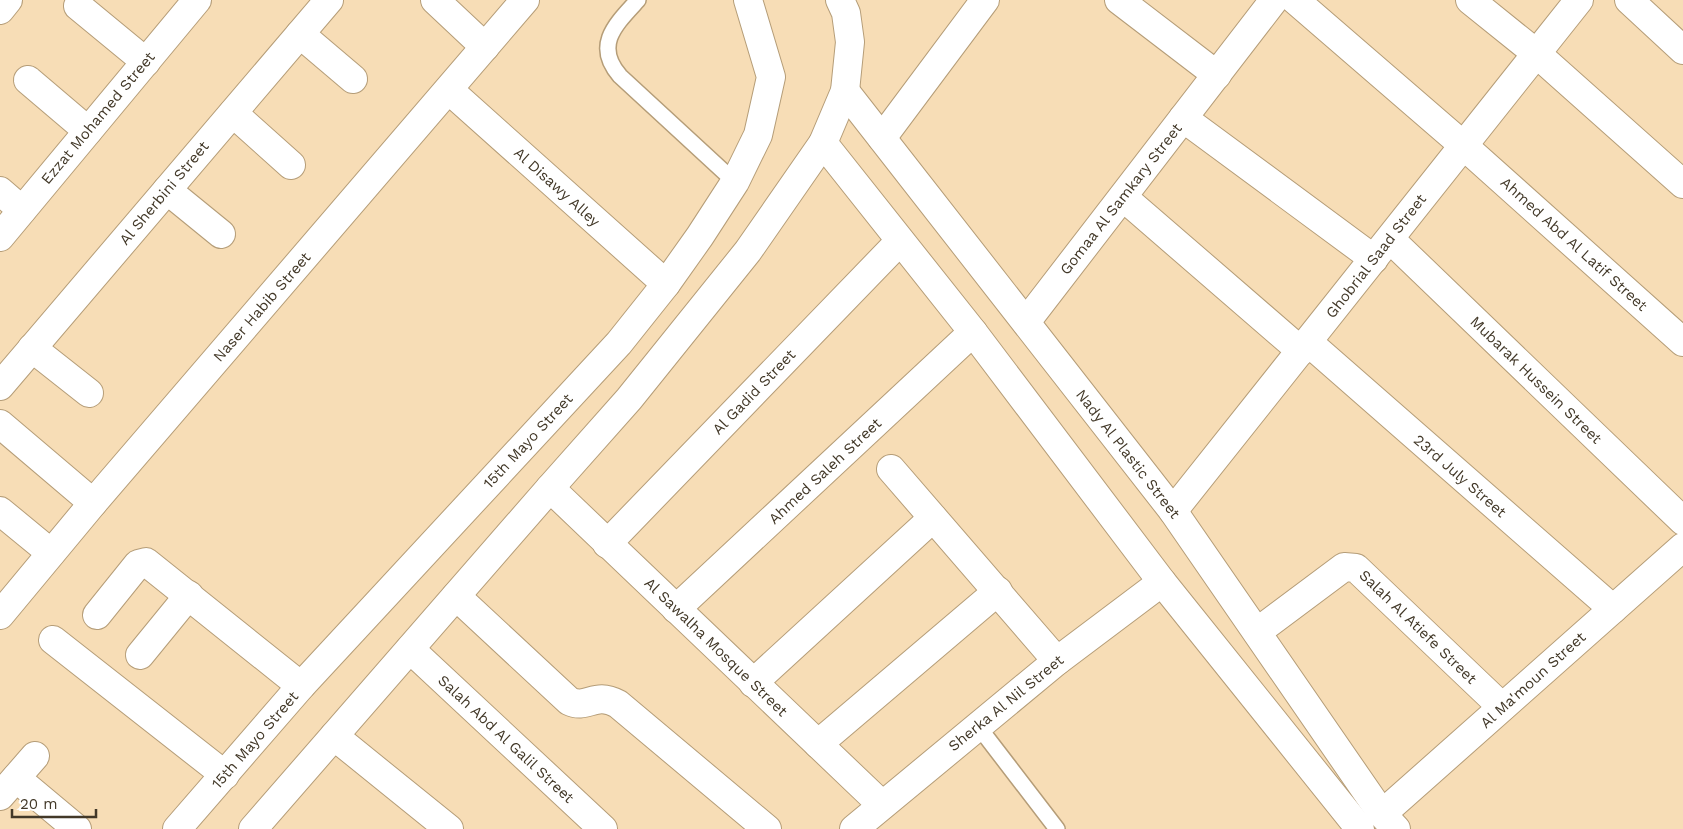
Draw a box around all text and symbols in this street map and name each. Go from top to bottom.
street label: Ezzat Mohamed Street [37,48,159,188]
street label: Gomaa Al Samkary Street [1056,119,1186,278]
street label: Al Sherbini Street [115,137,213,248]
street label: Al Disawy Alley [510,144,604,231]
street label: Ahmed Abd Al Latif Street [1497,173,1652,315]
street label: Ghobrial Saad Street [1322,190,1430,322]
street label: Naser Habib Street [209,248,315,365]
street label: Mubarak Hussein Street [1467,313,1606,448]
street label: Al Gadid Street [709,345,800,438]
street label: Nady Al Plastic Street [1072,386,1184,523]
street label: 15th Mayo Street [479,389,577,492]
street label: Ahmed Saleh Street [765,414,886,528]
street label: 23rd July Street [1410,431,1511,522]
street label: Salah Al Atiefe Street [1356,566,1481,688]
street label: Al Sawalha Mosque Street [641,574,792,721]
street label: Al Ma'moun Street [1477,628,1590,732]
street label: Sherka Al Nil Street [945,651,1068,755]
street label: Salah Abd Al Galil Street [434,671,578,807]
street label: 15th Mayo Street [208,687,303,792]
scale bar [12,786,96,818]
text: 20 m [20,795,58,813]

